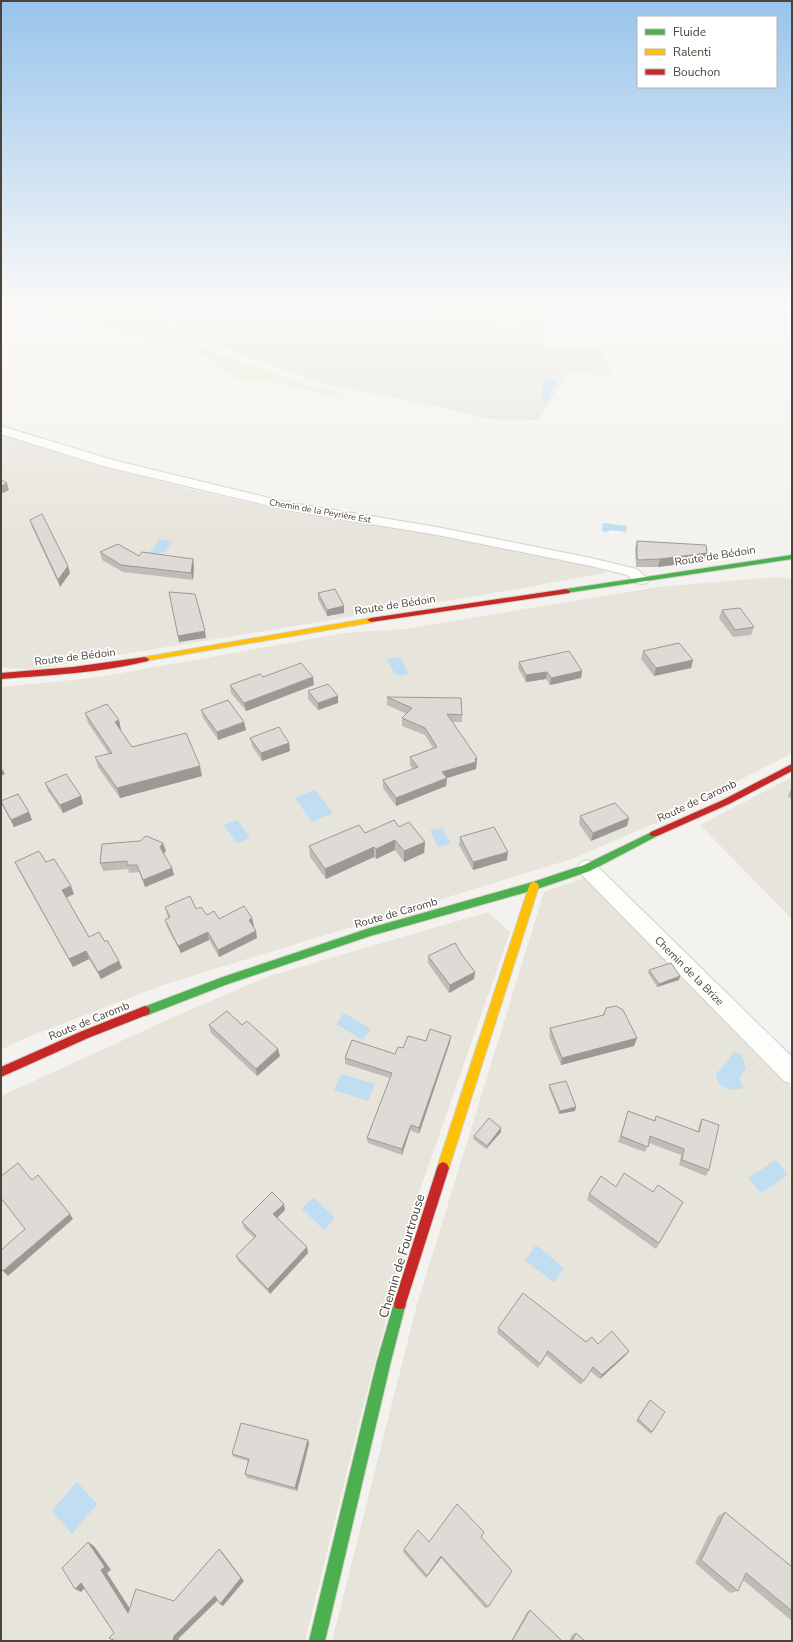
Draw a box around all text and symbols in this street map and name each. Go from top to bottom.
legend [637,16,777,88]
text: Fluide [673,24,706,40]
text: Ralenti [673,44,711,60]
text: Bouchon [673,64,720,80]
street label: Chemin de la Peyrière Est [268,496,373,526]
street label: Route de Bédoin [673,542,757,570]
street label: Route de Bédoin [353,591,437,619]
street label: Route de Bédoin [34,645,116,669]
street label: Route de Caromb [655,776,739,826]
street label: Route de Caromb [353,894,439,932]
street label: Chemin de la Brize [651,933,727,1009]
street label: Route de Caromb [46,998,132,1044]
street label: Chemin de Fourtrouse [375,1192,429,1320]

